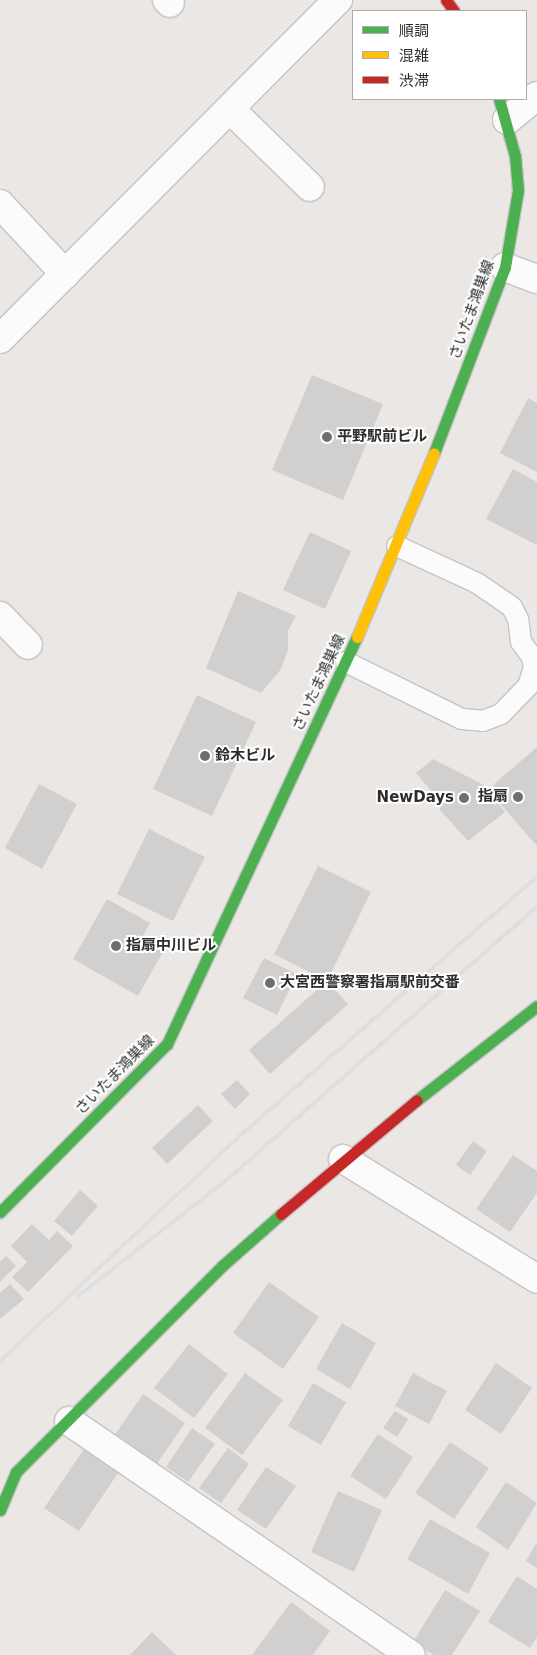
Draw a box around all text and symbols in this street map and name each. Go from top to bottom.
legend [352,10,527,100]
text: 順調 [399,22,429,40]
text: 混雑 [399,47,429,65]
text: 渋滞 [399,72,429,90]
street label: さいたま鴻巣線 [446,258,498,362]
place label: 平野駅前ビル [337,428,427,446]
marker: 平野駅前ビル [321,431,333,443]
street label: さいたま鴻巣線 [289,632,349,734]
place label: 鈴木ビル [215,747,275,765]
marker: 鈴木ビル [199,750,211,762]
place label: 指扇 [478,788,508,806]
place label: NewDays [377,789,454,807]
marker: 指扇 [512,791,524,803]
marker: NewDays [458,792,470,804]
place label: 指扇中川ビル [126,937,216,955]
marker: 指扇中川ビル [110,940,122,952]
place label: 大宮西警察署指扇駅前交番 [280,974,460,992]
marker: 大宮西警察署指扇駅前交番 [264,977,276,989]
street label: さいたま鴻巣線 [72,1032,158,1118]

